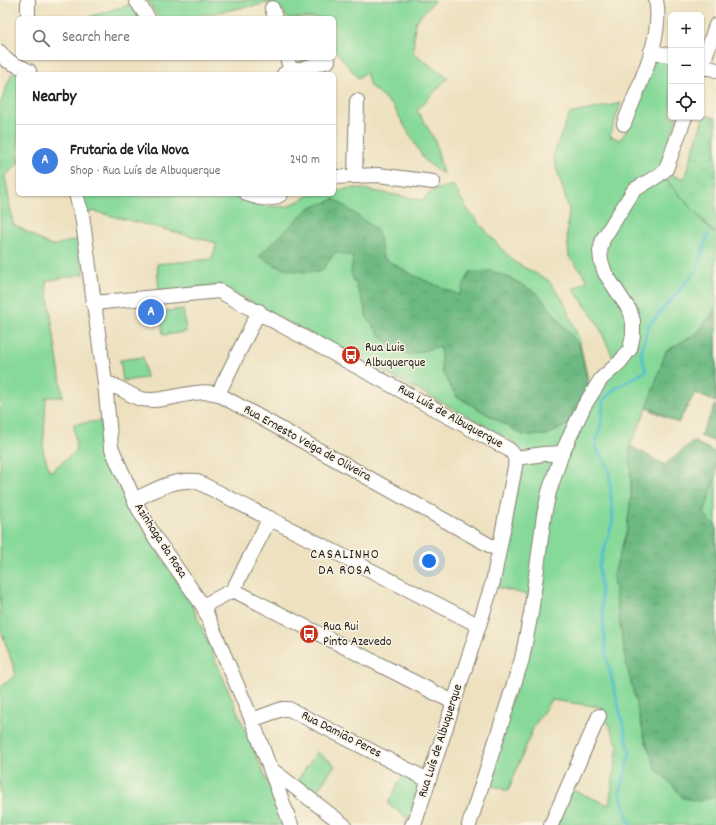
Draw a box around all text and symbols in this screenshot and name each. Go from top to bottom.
map controls [668,12,704,120]
button: + [668,12,704,48]
search box [16,16,336,60]
icon: search [30,27,52,49]
text: Search here [62,27,130,49]
button: − [668,48,704,84]
button: locate [668,84,704,120]
text: Nearby [32,86,76,110]
text: Frutaria de Vila Nova [70,140,189,162]
text: A [41,151,49,170]
text: 240 m [290,151,320,170]
text: Shop · Rua Luís de Albuquerque [70,162,220,181]
pin: A [138,297,164,327]
place label: Rua Luis Albuquerque [365,339,426,373]
bus stop icon: Rua Luis Albuquerque [340,344,362,366]
street label: Rua Luís de Albuquerque [394,380,506,454]
street label: Rua Ernesto Veiga de Oliveira [240,401,375,488]
street label: Azinhaga da Rosa [129,500,192,583]
district label: CASALINHO DA ROSA [310,545,380,581]
your location [419,551,439,571]
place label: Rua Rui Pinto Azevedo [323,618,392,652]
bus stop icon: Rua Rui Pinto Azevedo [298,623,320,645]
street label: Rua Luís de Albuquerque [414,682,468,800]
street label: Rua Damião Peres [297,707,385,763]

